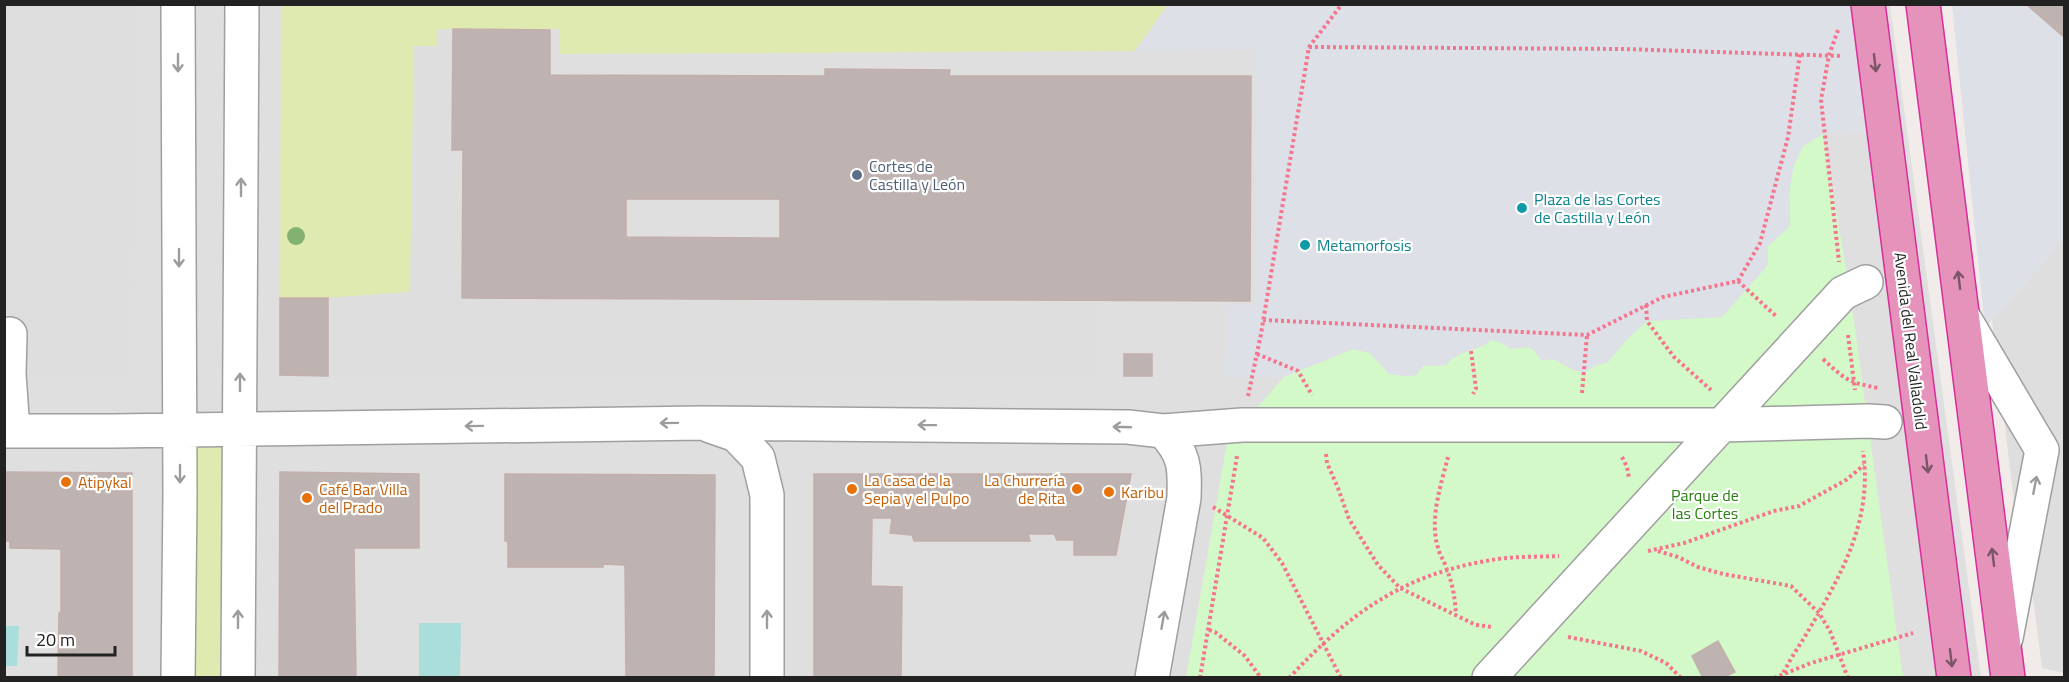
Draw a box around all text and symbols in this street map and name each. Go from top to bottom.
one-way arrow [172,52,184,72]
one-way arrow [1870,52,1881,72]
place label: Cortes de Castilla y León [869,154,965,196]
marker: Cortes de Castilla y León [850,168,864,182]
one-way arrow [235,178,247,198]
place label: Plaza de las Cortes de Castilla y León [1534,187,1660,229]
marker: Plaza de las Cortes de Castilla y León [1515,201,1529,215]
place label: Metamorfosis [1317,233,1411,257]
marker: Metamorfosis [1298,238,1312,252]
one-way arrow [173,247,185,267]
street label: Avenida del Real Valladolid [1888,251,1934,431]
one-way arrow [1953,271,1964,290]
one-way arrow [234,373,246,393]
one-way arrow [660,417,680,429]
one-way arrow [918,419,938,431]
one-way arrow [465,420,485,431]
one-way arrow [1113,422,1133,433]
one-way arrow [1921,454,1932,474]
one-way arrow [174,463,186,483]
place label: La Casa de la Sepia y el Pulpo [864,468,969,510]
place label: La Churrería de Rita [984,468,1065,510]
place label: Atipykal [78,470,132,494]
marker: Atipykal [59,475,73,489]
one-way arrow [2030,476,2041,495]
place label: Café Bar Villa del Prado [319,477,408,519]
place label: Karibu [1121,480,1164,504]
marker: La Casa de la Sepia y el Pulpo [845,482,859,496]
marker: La Churrería de Rita [1070,482,1084,496]
park label: Parque de las Cortes [1671,483,1739,525]
marker: Karibu [1102,485,1116,499]
marker: Café Bar Villa del Prado [300,491,314,505]
one-way arrow [1988,547,1999,567]
one-way arrow [232,610,244,630]
one-way arrow [761,610,773,630]
one-way arrow [1157,611,1168,630]
scale bar [27,619,116,657]
text: 20 m [36,626,75,653]
one-way arrow [1946,647,1957,667]

